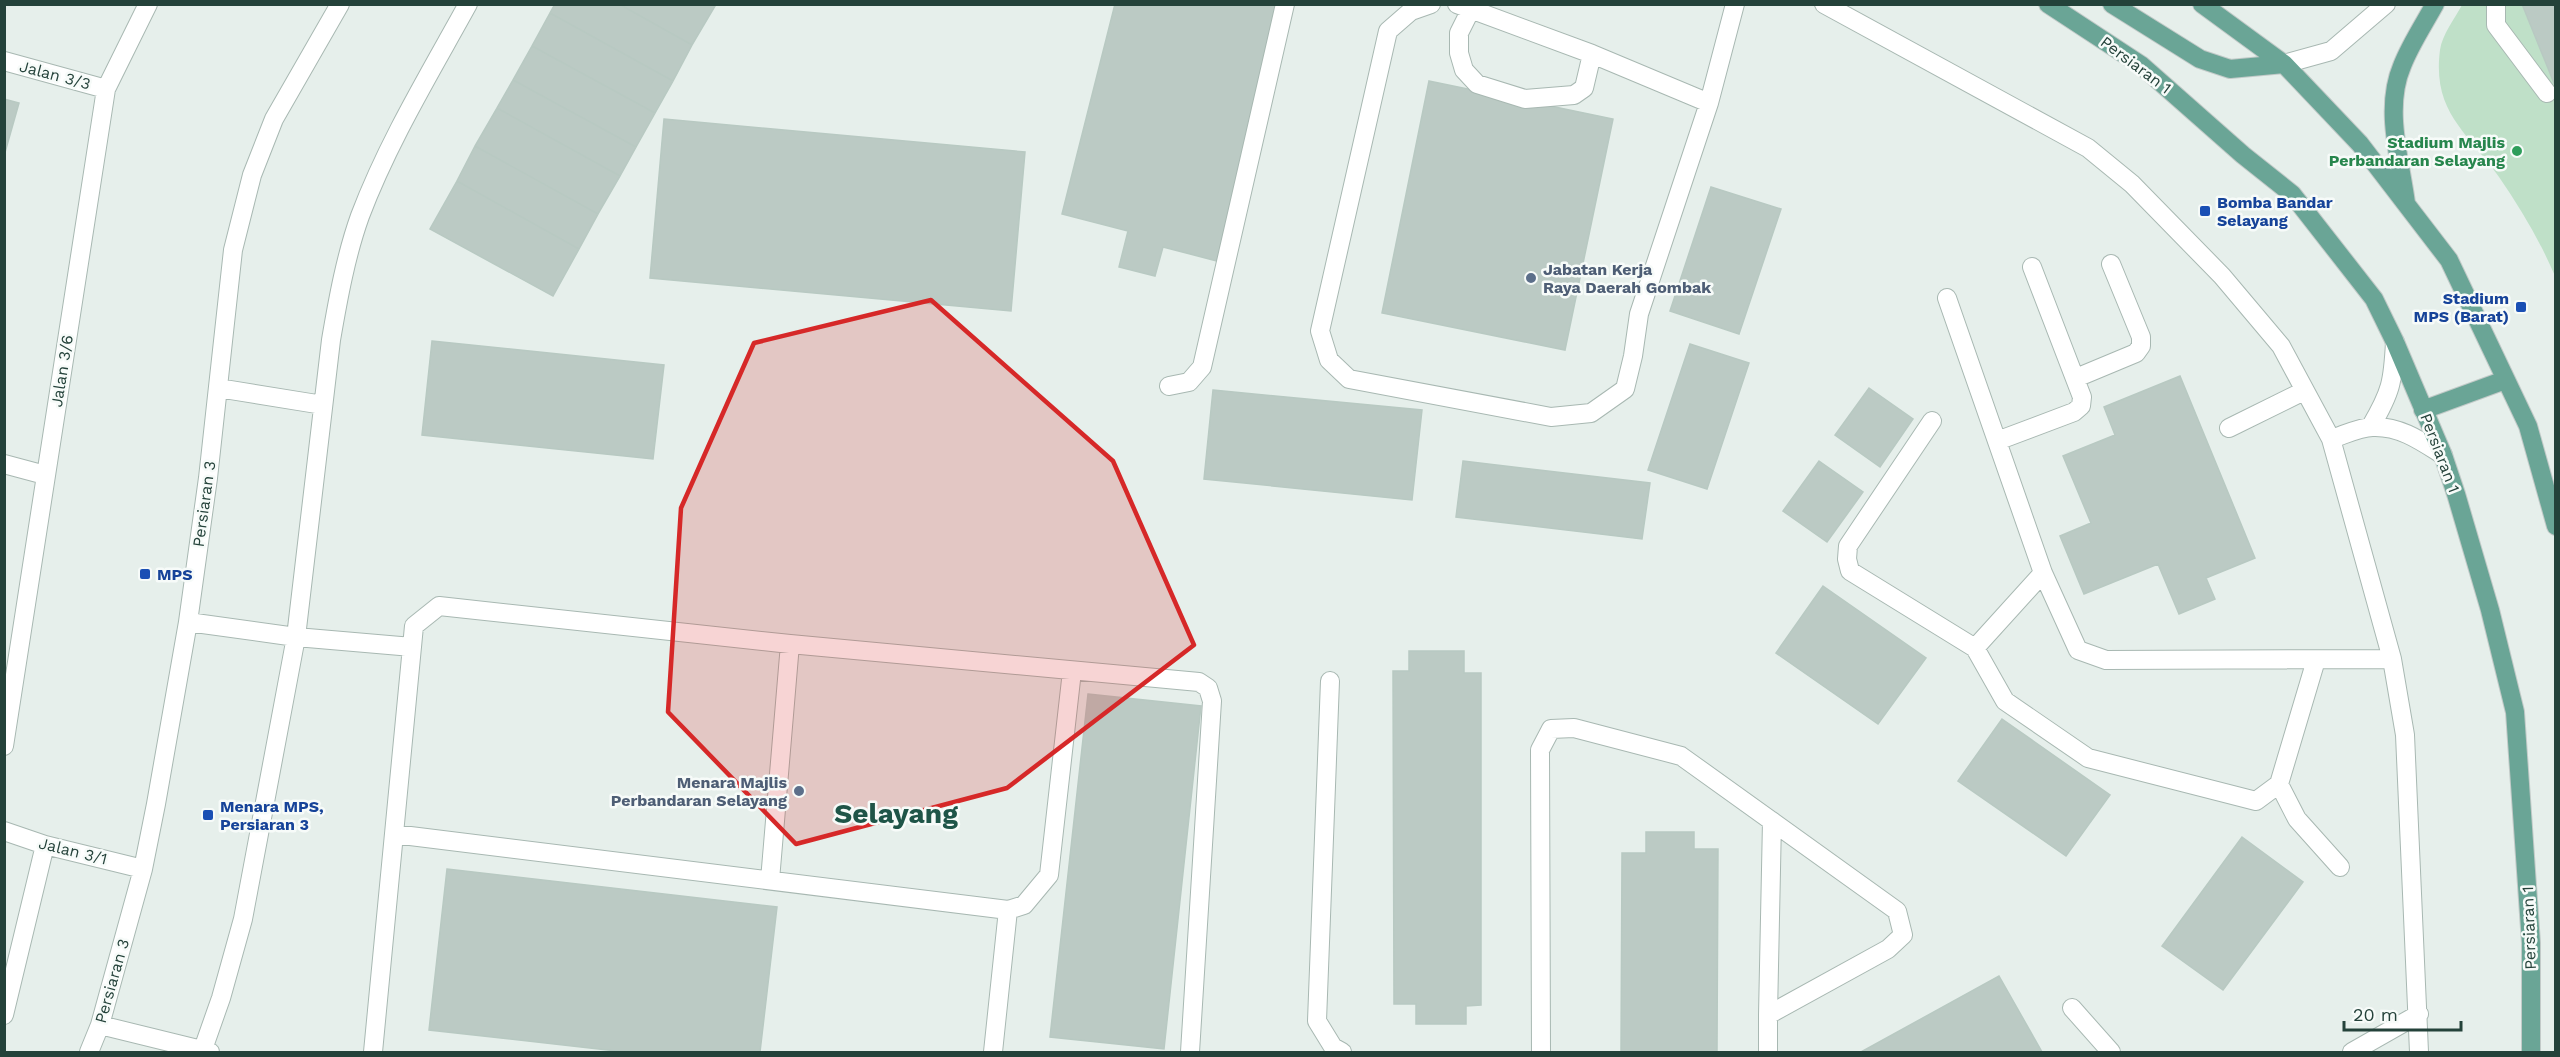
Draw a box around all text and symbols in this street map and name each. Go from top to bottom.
street label: Persiaran 1 [2097,32,2175,98]
street label: Jalan 3/3 [17,56,93,94]
place label: Stadium Majlis Perbandaran Selayang [2329,133,2505,170]
marker: Stadium Majlis Perbandaran Selayang [2510,144,2524,158]
place label: Bomba Bandar Selayang [2217,193,2333,230]
marker: Bomba Bandar Selayang [2198,204,2212,218]
place label: Jabatan Kerja Raya Daerah Gombak [1543,260,1711,297]
marker: Jabatan Kerja Raya Daerah Gombak [1524,271,1538,285]
place label: Stadium MPS (Barat) [2414,289,2509,326]
marker: Stadium MPS (Barat) [2514,300,2528,314]
street label: Jalan 3/6 [47,334,77,408]
street label: Persiaran 1 [2416,411,2464,495]
street label: Persiaran 3 [189,460,219,548]
place label: MPS [157,565,193,584]
marker: MPS [138,567,152,581]
place label: Menara Majlis Perbandaran Selayang [611,773,787,810]
marker: Menara Majlis Perbandaran Selayang [792,784,806,798]
place label: Menara MPS, Persiaran 3 [220,797,324,834]
district label: Selayang [834,797,958,830]
marker: Menara MPS, Persiaran 3 [201,808,215,822]
street label: Jalan 3/1 [37,833,109,869]
street label: Persiaran 1 [2518,886,2540,970]
street label: Persiaran 3 [91,937,133,1025]
scale bar [2344,994,2461,1032]
text: 20 m [2353,1004,2398,1025]

